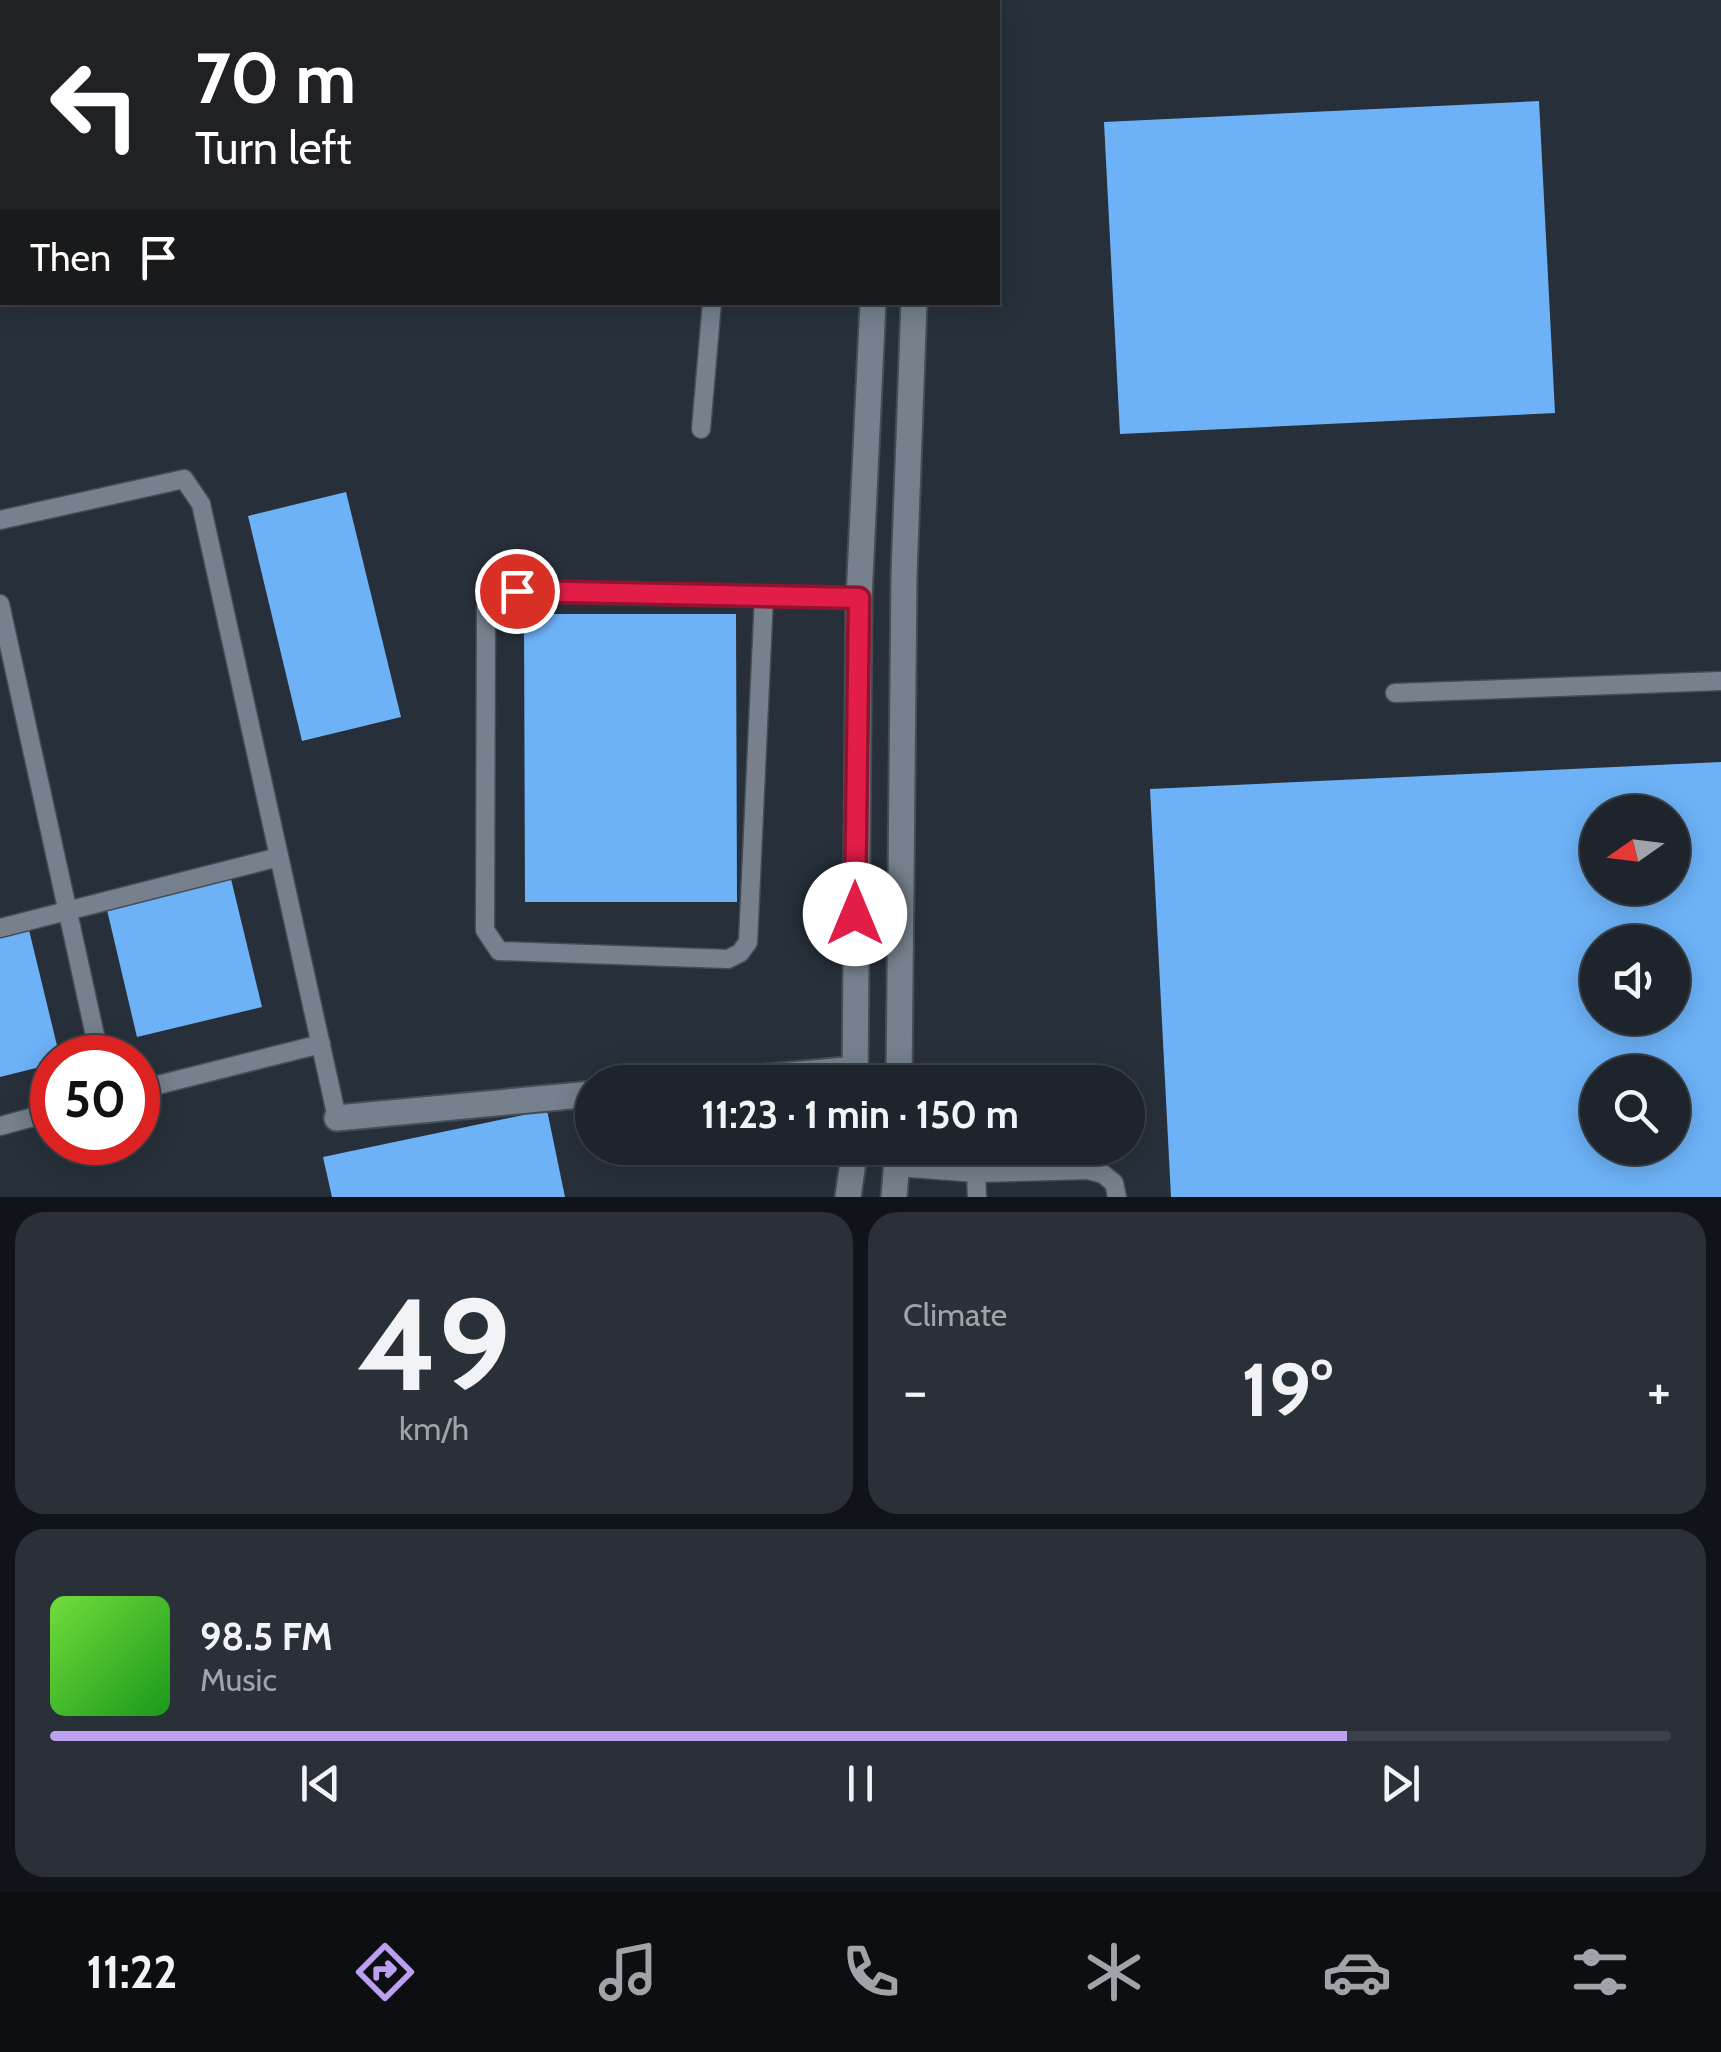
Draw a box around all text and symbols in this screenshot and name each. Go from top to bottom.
text: 70 m [195,35,356,121]
icon: left [30,40,160,170]
text: Turn left [195,121,352,175]
icon: arrive [131,230,186,285]
text: Then [30,234,111,281]
pin [475,549,560,634]
icon: arrive [490,564,545,619]
north arrow [1580,795,1690,905]
map controls [1580,795,1690,1165]
position arrow [803,862,907,966]
button: sound [1580,925,1690,1035]
speed limit sign: 50 [30,1035,160,1165]
button: search [1580,1055,1690,1165]
text: 11:23 · 1 min · 150 m [701,1091,1019,1138]
text: 49 [357,1265,511,1423]
text: Climate [903,1295,1007,1334]
text: 19° [1241,1344,1333,1435]
text: − [903,1357,927,1424]
text: + [1647,1357,1671,1424]
text: km/h [399,1409,469,1448]
text: 98.5 FM [200,1613,333,1660]
text: Music [200,1660,277,1699]
icon: previous [293,1756,348,1811]
icon: pause [833,1756,888,1811]
icon: next [1373,1756,1428,1811]
icon: directions [350,1937,420,2007]
icon: music [593,1937,663,2007]
icon: phone [836,1937,906,2007]
icon: climate [1079,1937,1149,2007]
icon: car [1322,1937,1392,2007]
icon: filters [1565,1937,1635,2007]
text: 11:22 [86,1945,177,1999]

